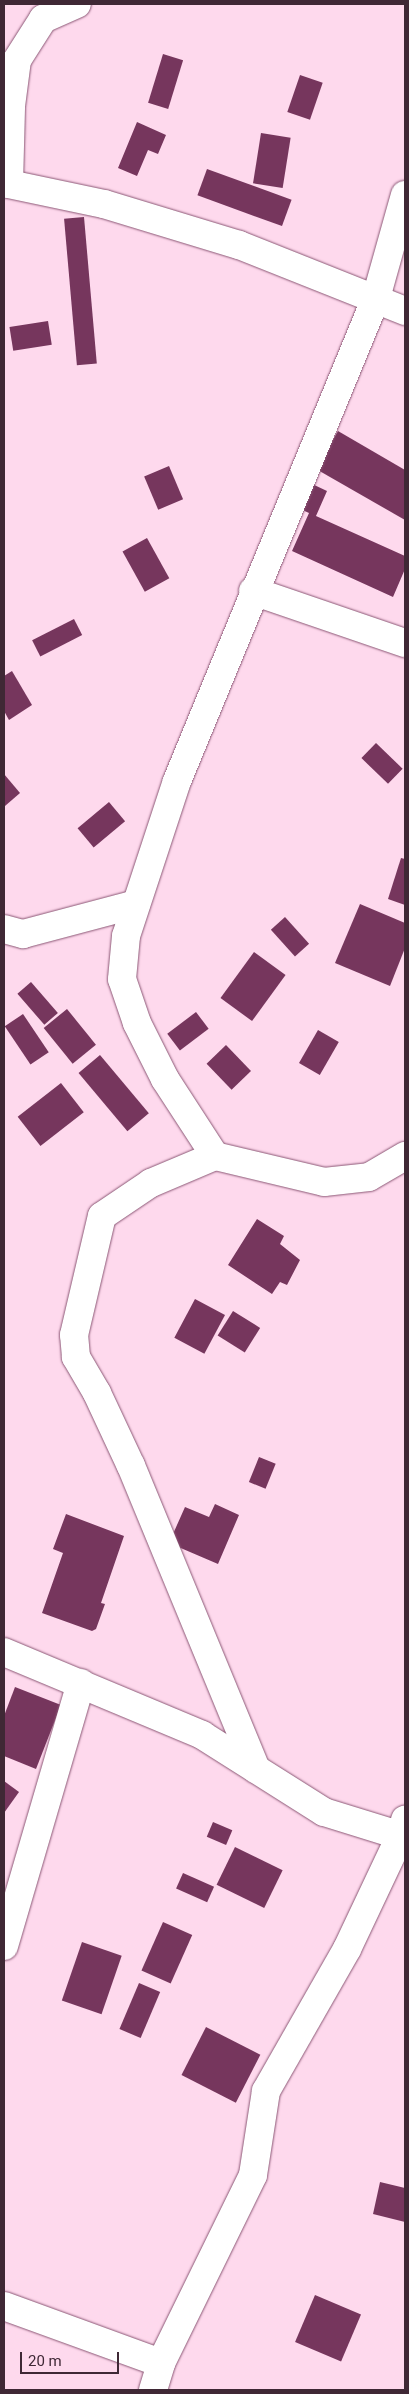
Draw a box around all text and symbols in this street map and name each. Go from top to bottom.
scale bar [22,2342,121,2374]
text: 20 m [28,2352,62,2370]

